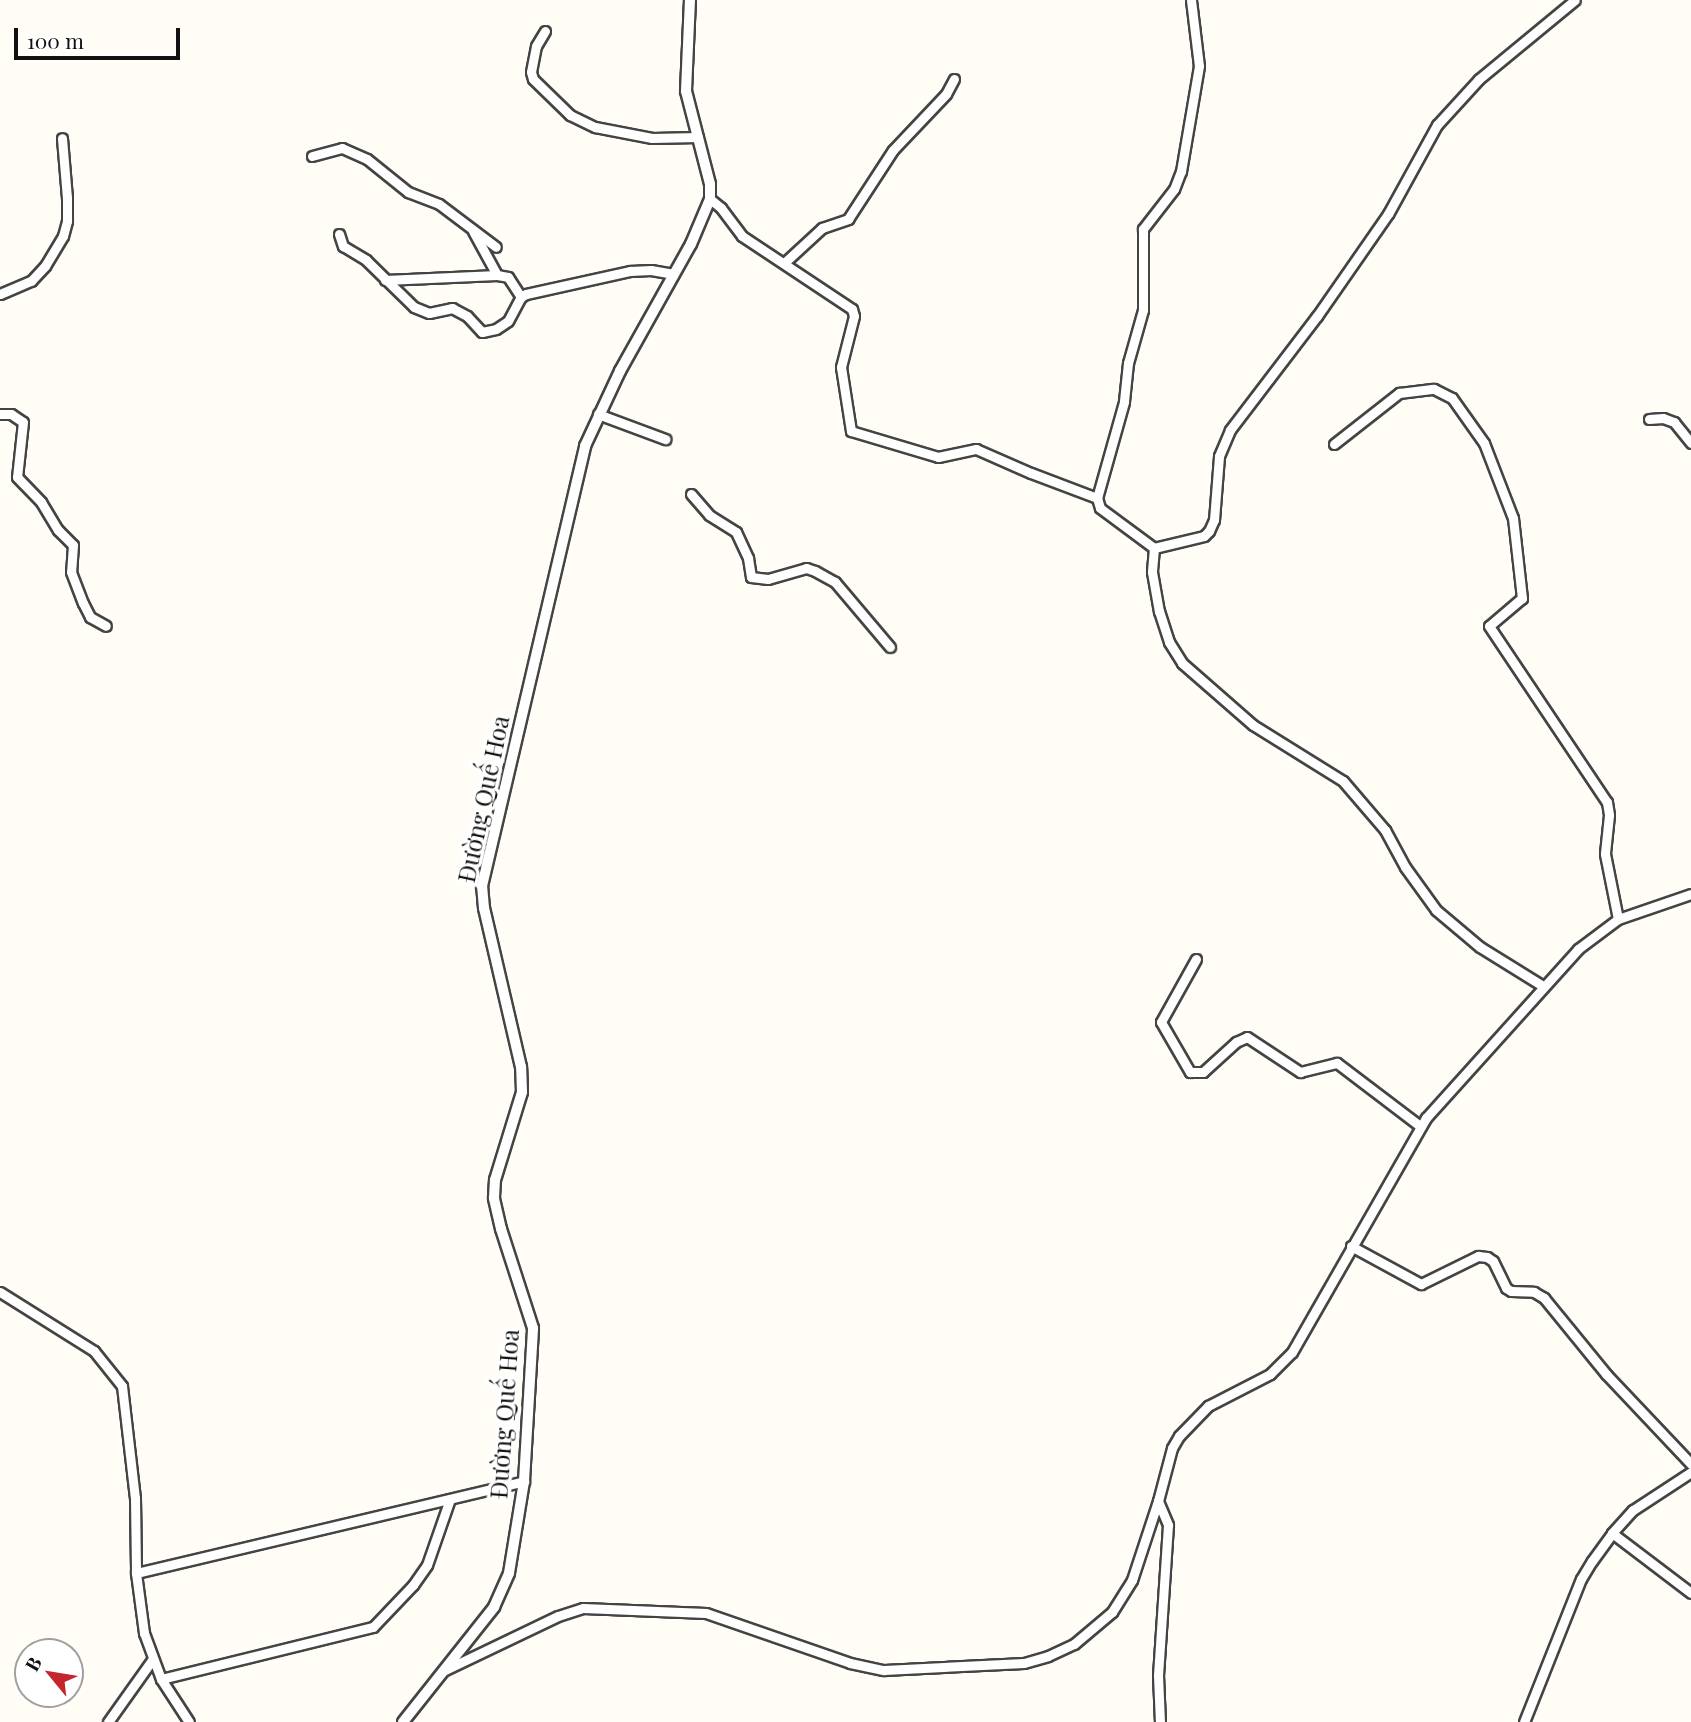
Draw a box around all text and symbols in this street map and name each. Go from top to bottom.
scale bar [18,14,184,58]
text: 100 m [27,26,84,54]
street label: Đường Quế Hoa [451,713,515,885]
street label: Đường Quế Hoa [484,1328,524,1500]
north arrow [14,1638,84,1708]
text: B [18,1651,47,1676]

